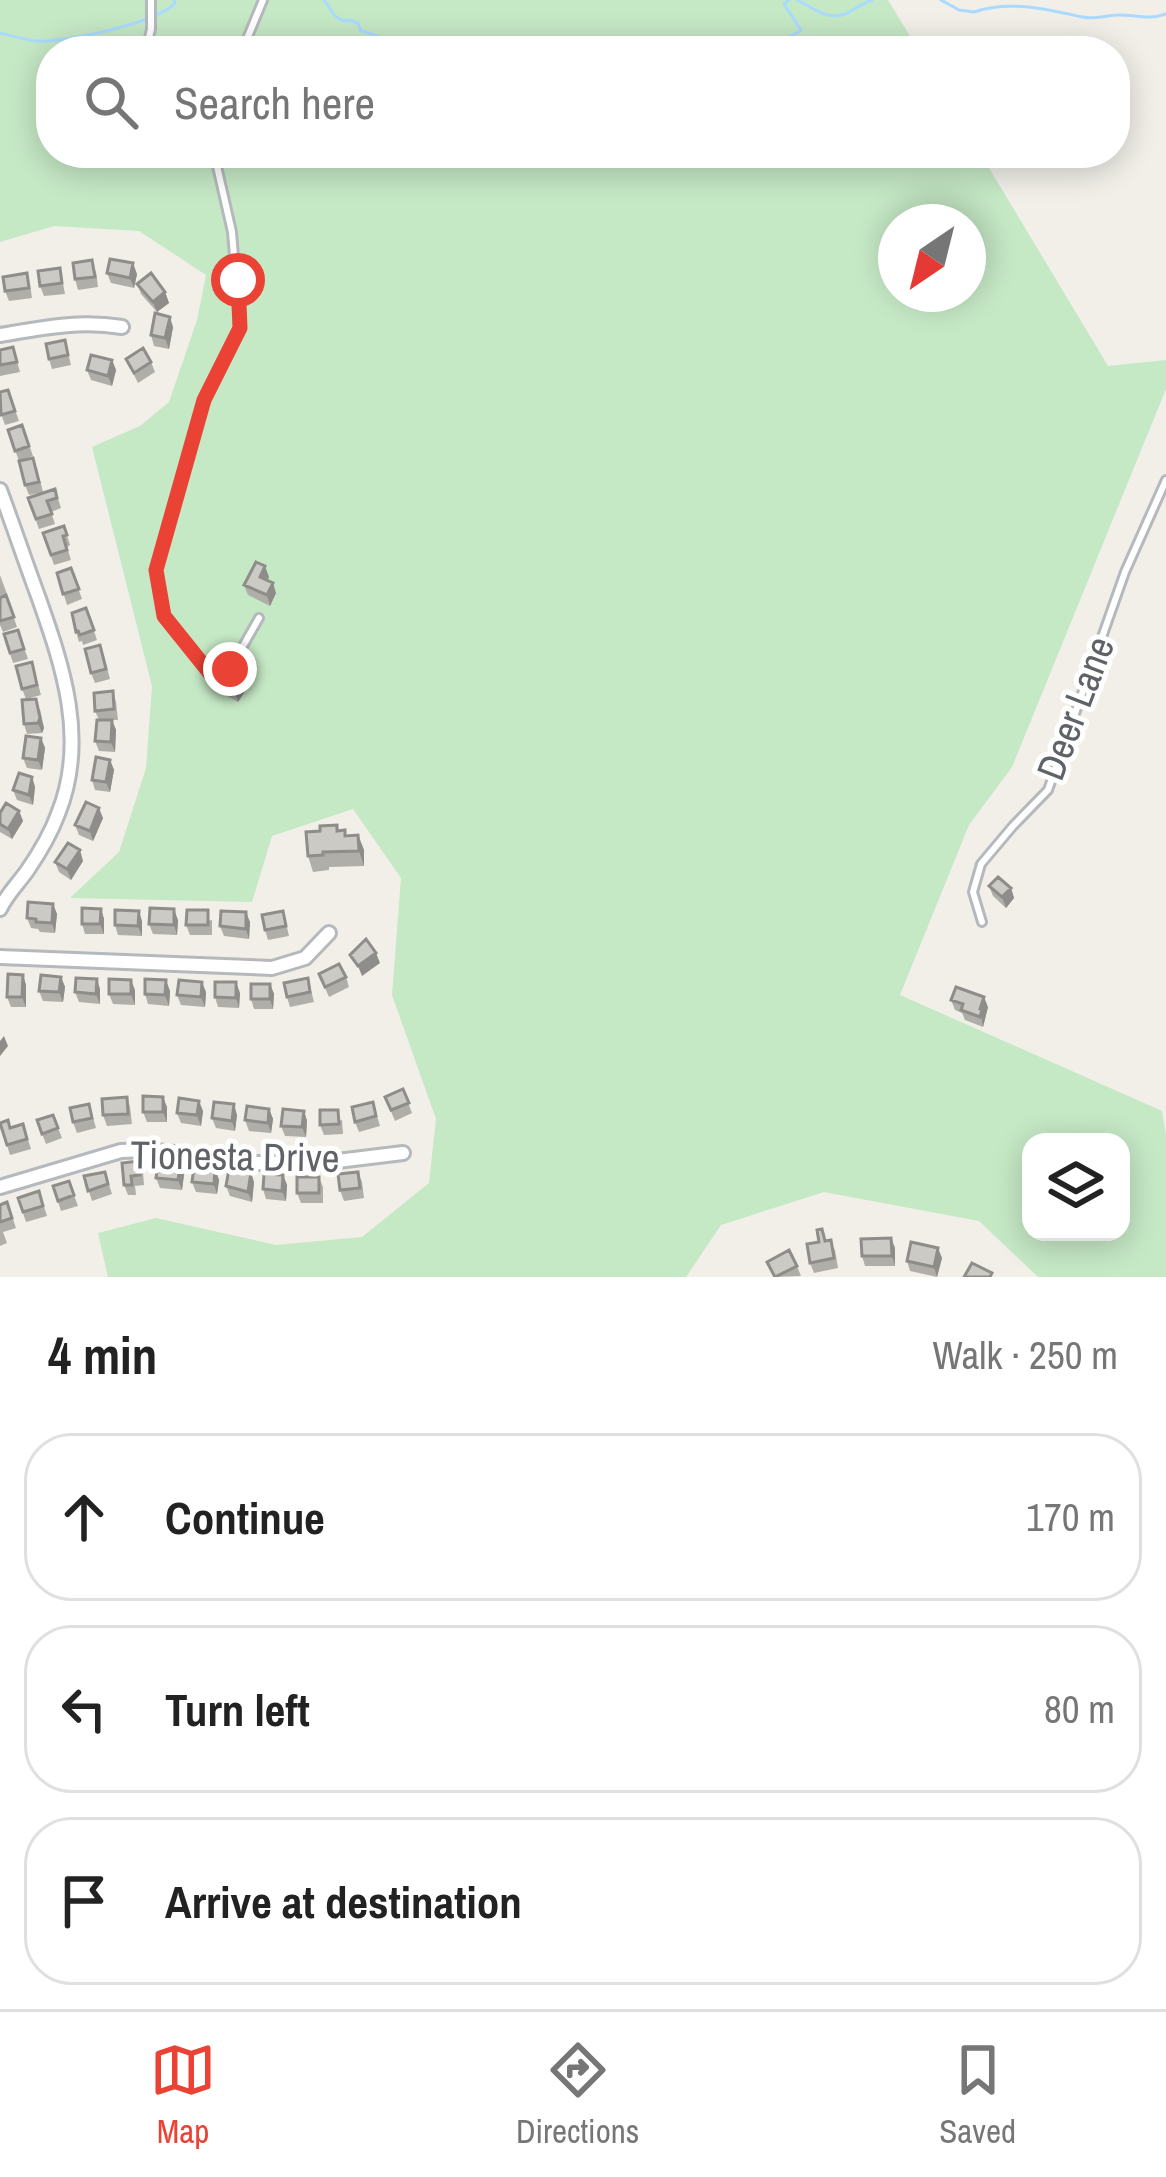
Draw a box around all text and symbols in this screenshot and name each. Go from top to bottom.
search box [36,36,1130,168]
icon: search [78,69,144,135]
text: Search here [174,72,375,133]
north arrow [878,204,986,312]
route start [211,253,265,307]
street label: Deer Lane [1024,629,1126,787]
route end [203,642,257,696]
street label: Tionesta Drive [130,1128,340,1184]
map controls [1022,1133,1130,1241]
button: layers [1022,1133,1130,1241]
text: 4 min [48,1321,157,1390]
text: Walk · 250 m [933,1329,1118,1381]
icon: ahead [51,1484,117,1550]
text: Continue [165,1487,325,1548]
text: 170 m [1026,1491,1115,1543]
icon: left [51,1676,117,1742]
text: Turn left [165,1679,310,1740]
text: 80 m [1044,1683,1115,1735]
icon: arrive [51,1868,117,1934]
text: Arrive at destination [165,1871,522,1932]
tab: Map [150,2037,216,2153]
tab: Directions [516,2037,639,2153]
tab: Saved [939,2037,1016,2153]

